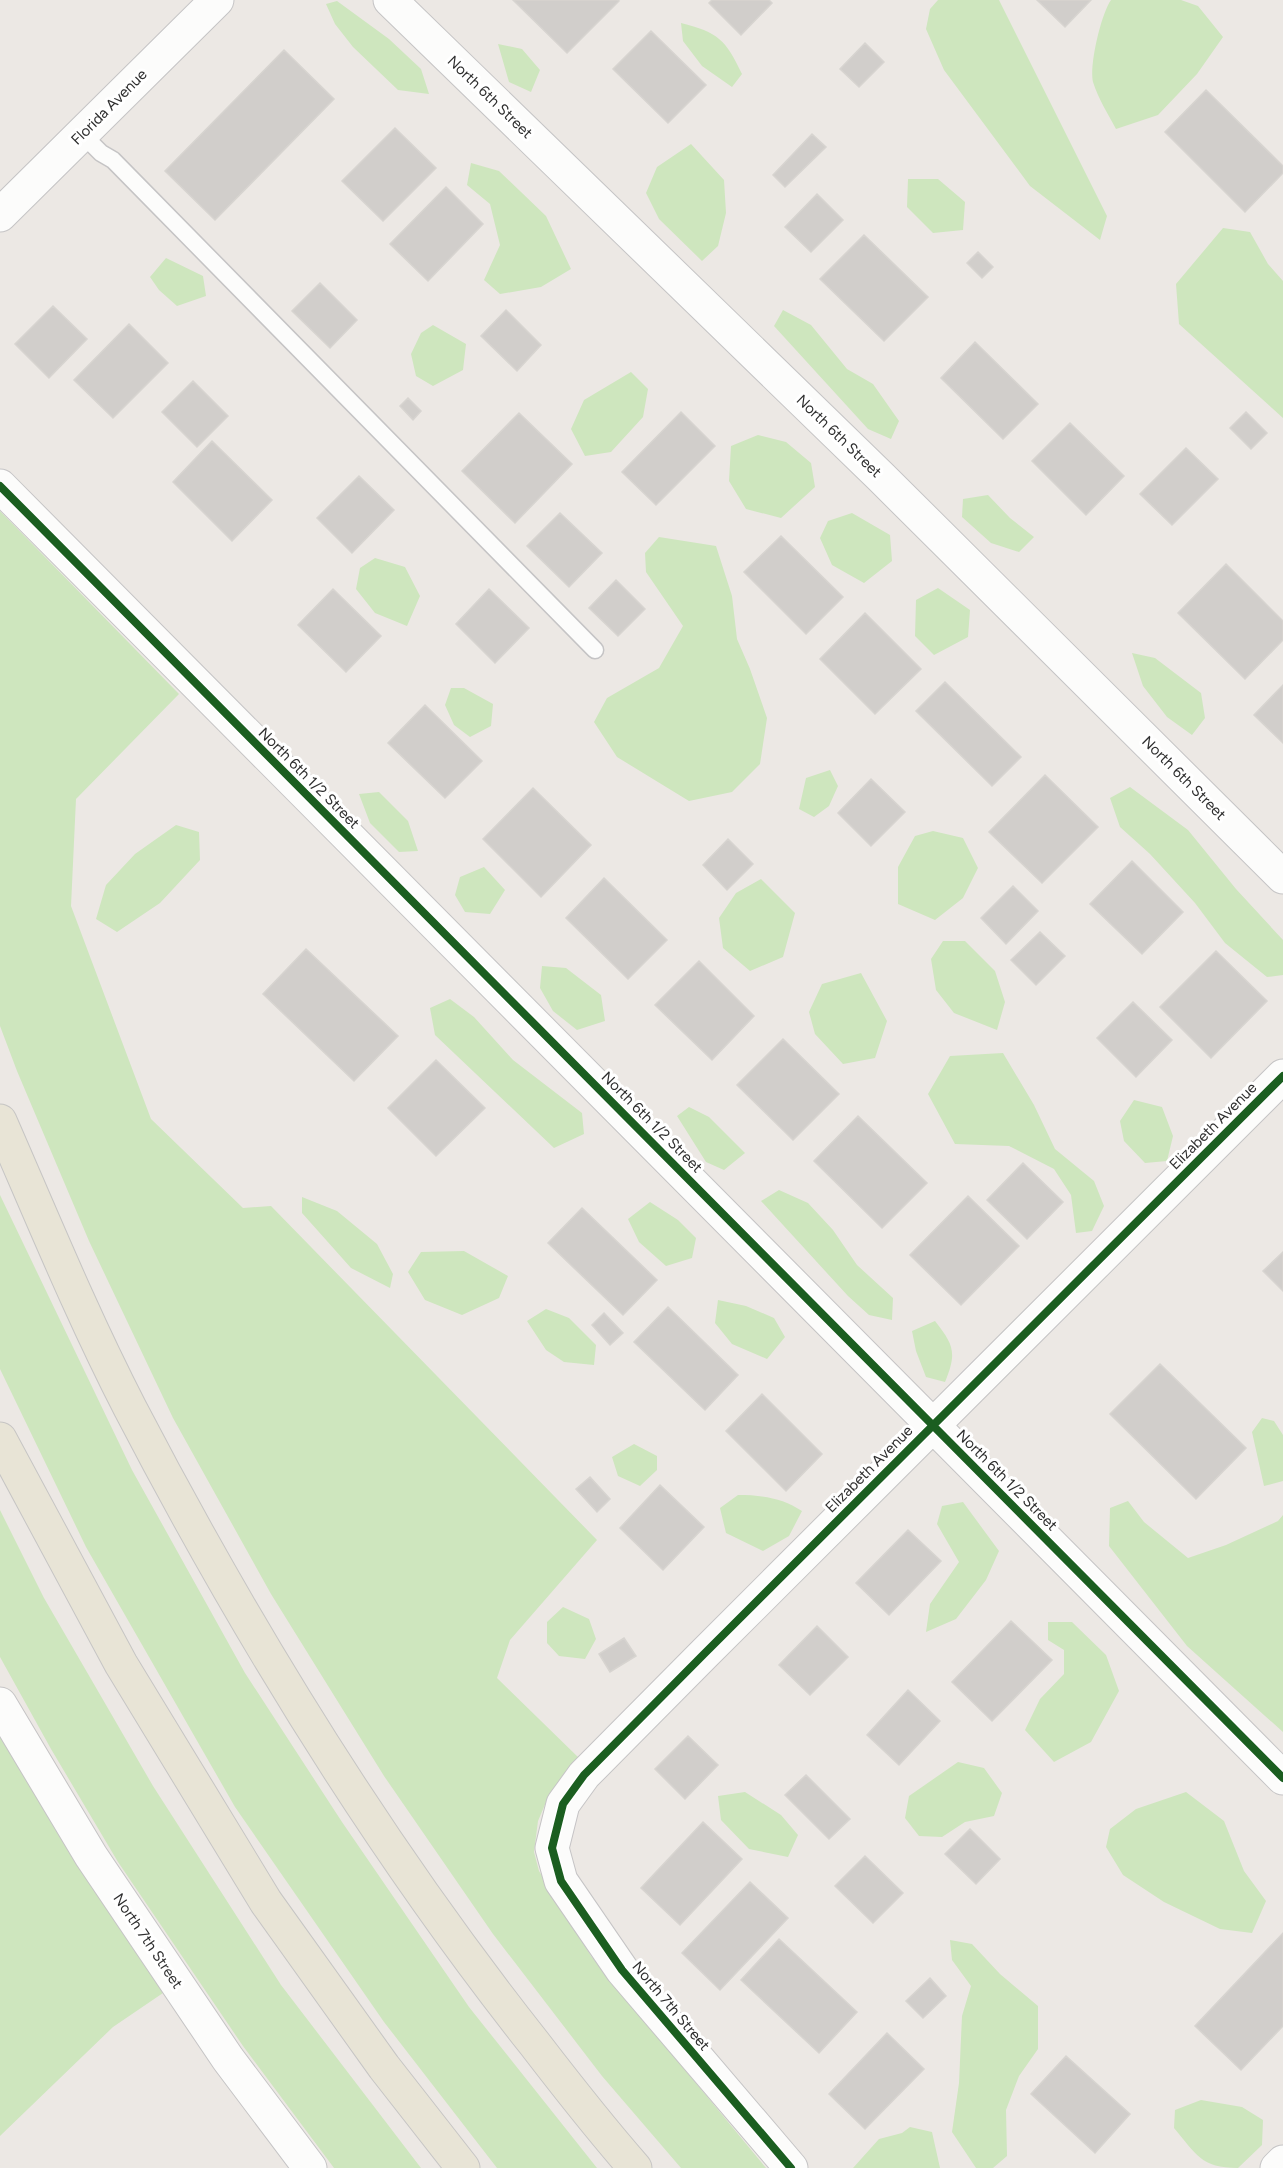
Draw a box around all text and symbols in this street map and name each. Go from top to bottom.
street label: North 6th Street [444,52,537,142]
street label: Florida Avenue [67,65,151,149]
street label: North 6th Street [793,391,886,481]
street label: North 6th 1/2 Street [255,724,363,832]
street label: North 6th Street [1138,732,1230,824]
street label: North 6th 1/2 Street [598,1068,706,1176]
street label: Elizabeth Avenue [1166,1079,1260,1173]
street label: Elizabeth Avenue [822,1422,916,1516]
street label: North 6th 1/2 Street [953,1426,1061,1534]
street label: North 7th Street [110,1890,187,1992]
street label: North 7th Street [628,1958,714,2055]

